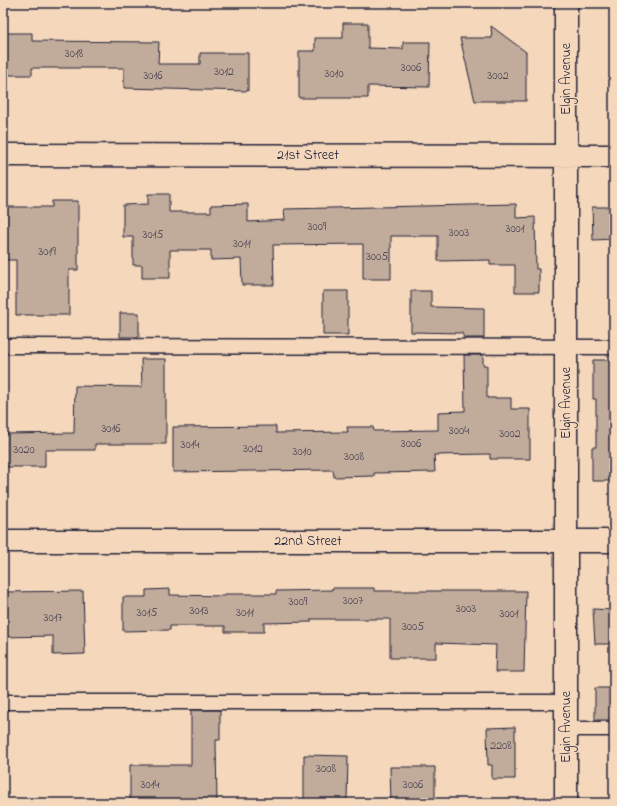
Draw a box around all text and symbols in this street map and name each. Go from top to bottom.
street label: Elgin Avenue [556,42,578,115]
house number: 3018 [65,45,84,63]
house number: 3006 [401,59,422,77]
house number: 3012 [214,63,234,81]
house number: 3010 [324,65,344,83]
house number: 3016 [143,67,163,85]
house number: 3002 [487,67,509,85]
street label: 21st Street [277,145,339,166]
house number: 3009 [308,218,327,236]
house number: 3001 [505,220,525,238]
house number: 3003 [449,224,469,242]
house number: 3015 [143,226,164,244]
house number: 3011 [233,235,251,253]
house number: 3019 [38,243,56,261]
house number: 3005 [366,248,388,266]
street label: Elgin Avenue [556,366,578,439]
house number: 3016 [101,420,121,438]
house number: 3004 [449,422,469,440]
house number: 3002 [499,425,521,443]
house number: 3006 [401,435,422,453]
house number: 3014 [181,436,200,454]
house number: 3012 [243,440,263,458]
house number: 3020 [13,441,35,459]
house number: 3010 [292,443,312,461]
house number: 3008 [344,448,364,466]
street label: 22nd Street [274,531,342,552]
house number: 3007 [343,592,363,610]
house number: 3009 [289,593,308,611]
house number: 3003 [456,600,476,618]
house number: 3013 [190,602,208,620]
house number: 3015 [137,604,158,622]
house number: 3011 [236,604,254,622]
house number: 3001 [499,605,519,623]
house number: 3017 [44,609,63,627]
house number: 3005 [402,618,424,636]
street label: Elgin Avenue [556,690,578,763]
house number: 2208 [490,737,512,755]
house number: 3008 [316,760,336,778]
house number: 3014 [141,776,160,794]
house number: 3006 [403,776,424,794]

